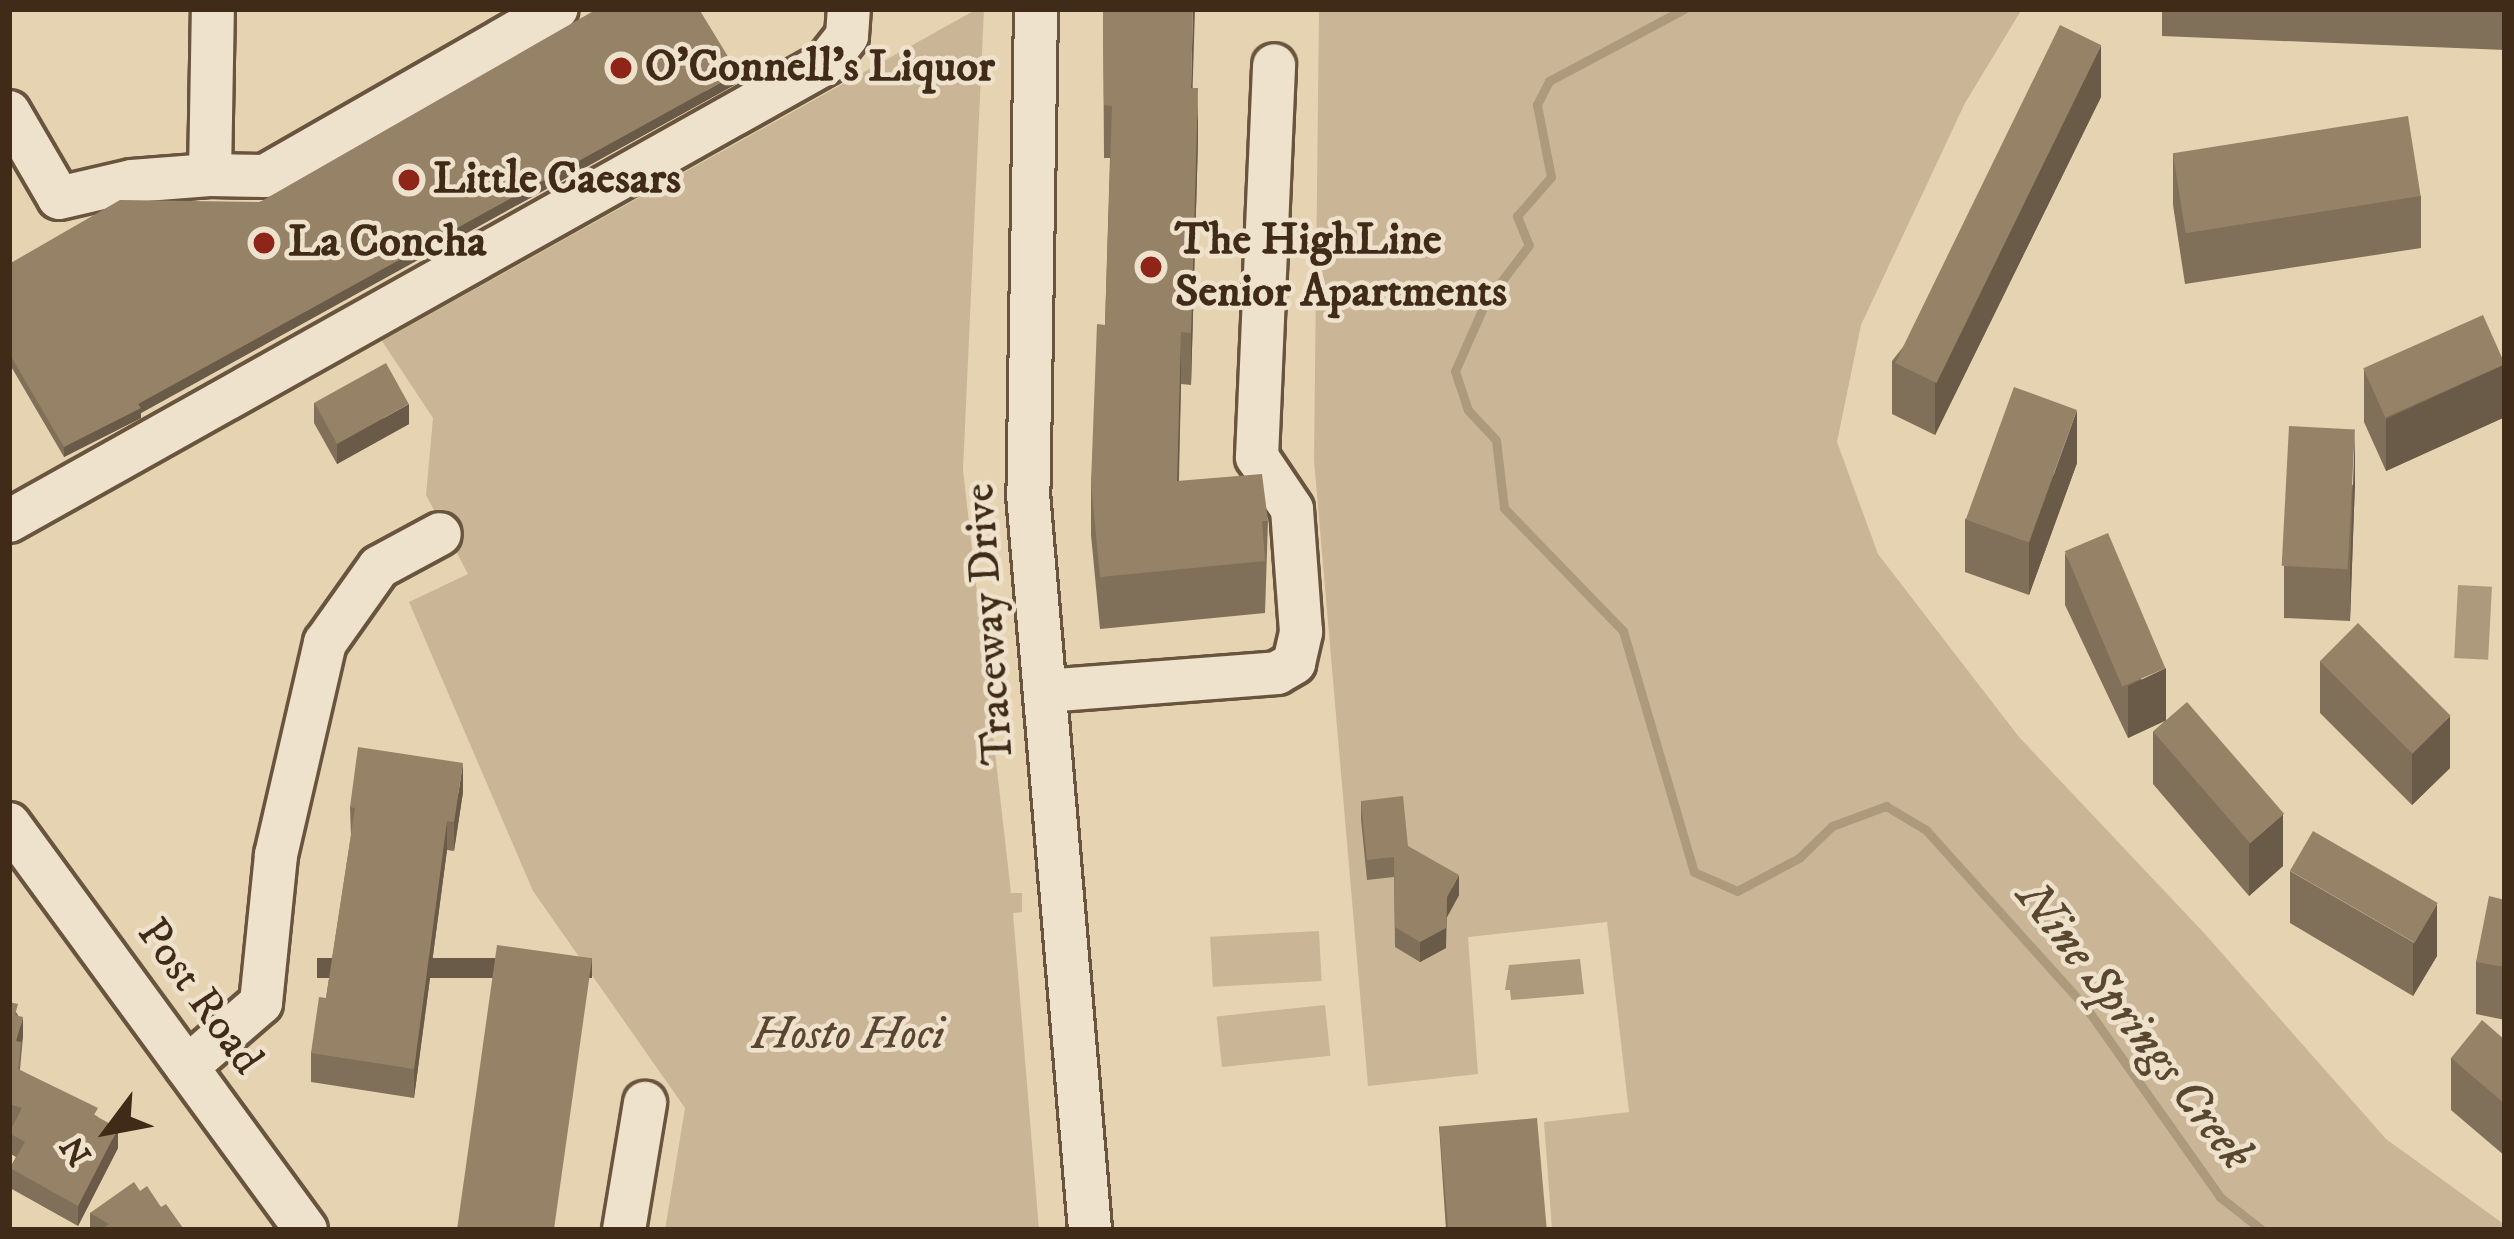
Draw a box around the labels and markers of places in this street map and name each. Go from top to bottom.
place label: O'Connell's Liquor [645,41,995,95]
marker: O'Connell's Liquor [608,55,634,81]
place label: Little Caesars [433,153,681,207]
marker: Little Caesars [396,167,422,193]
place label: The HighLine Senior Apartments [1175,214,1507,320]
place label: La Concha [288,216,486,270]
marker: La Concha [251,230,277,256]
marker: The HighLine Senior Apartments [1138,254,1164,280]

